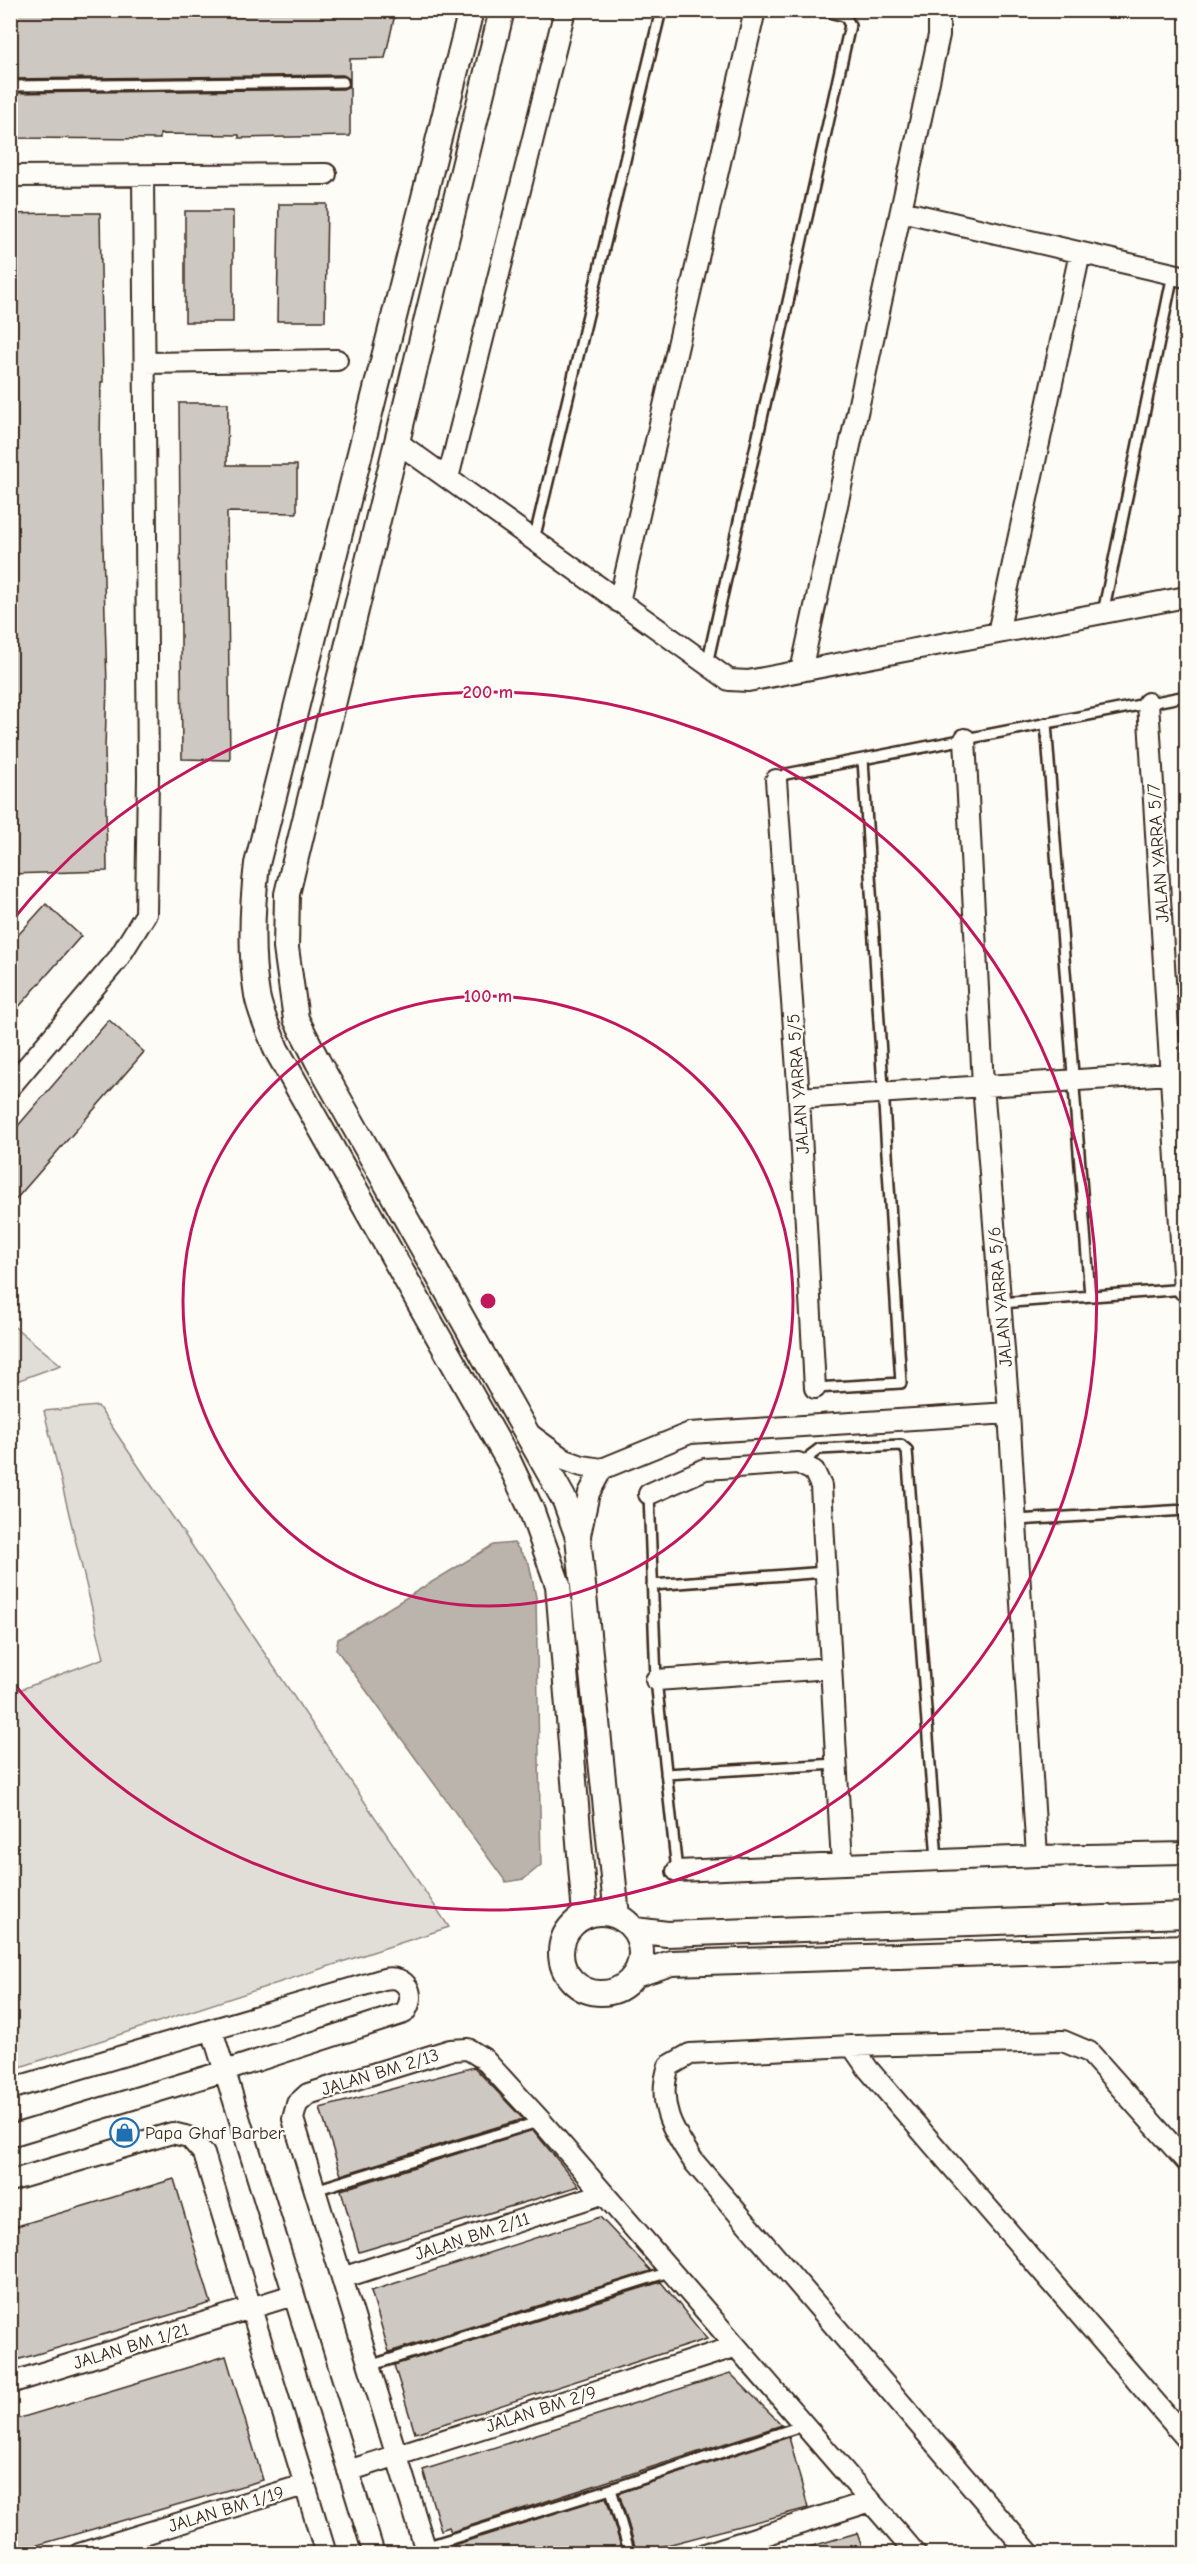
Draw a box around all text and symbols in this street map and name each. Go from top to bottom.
text: 200 m [463,682,513,703]
street label: JALAN YARRA 5/7 [1143,782,1174,923]
text: 100 m [464,986,512,1007]
street label: JALAN YARRA 5/5 [783,1013,814,1155]
street label: JALAN YARRA 5/6 [984,1226,1017,1368]
centre of rings [478,1291,498,1311]
street label: JALAN BM 2/13 [319,2045,441,2100]
shop icon: Papa Ghaf Barber [108,2117,140,2149]
place label: Papa Ghaf Barber [145,2123,286,2144]
street label: JALAN BM 2/11 [412,2208,532,2265]
street label: JALAN BM 1/21 [71,2319,191,2374]
street label: JALAN BM 2/9 [483,2382,599,2437]
street label: JALAN BM 1/19 [166,2482,287,2537]

